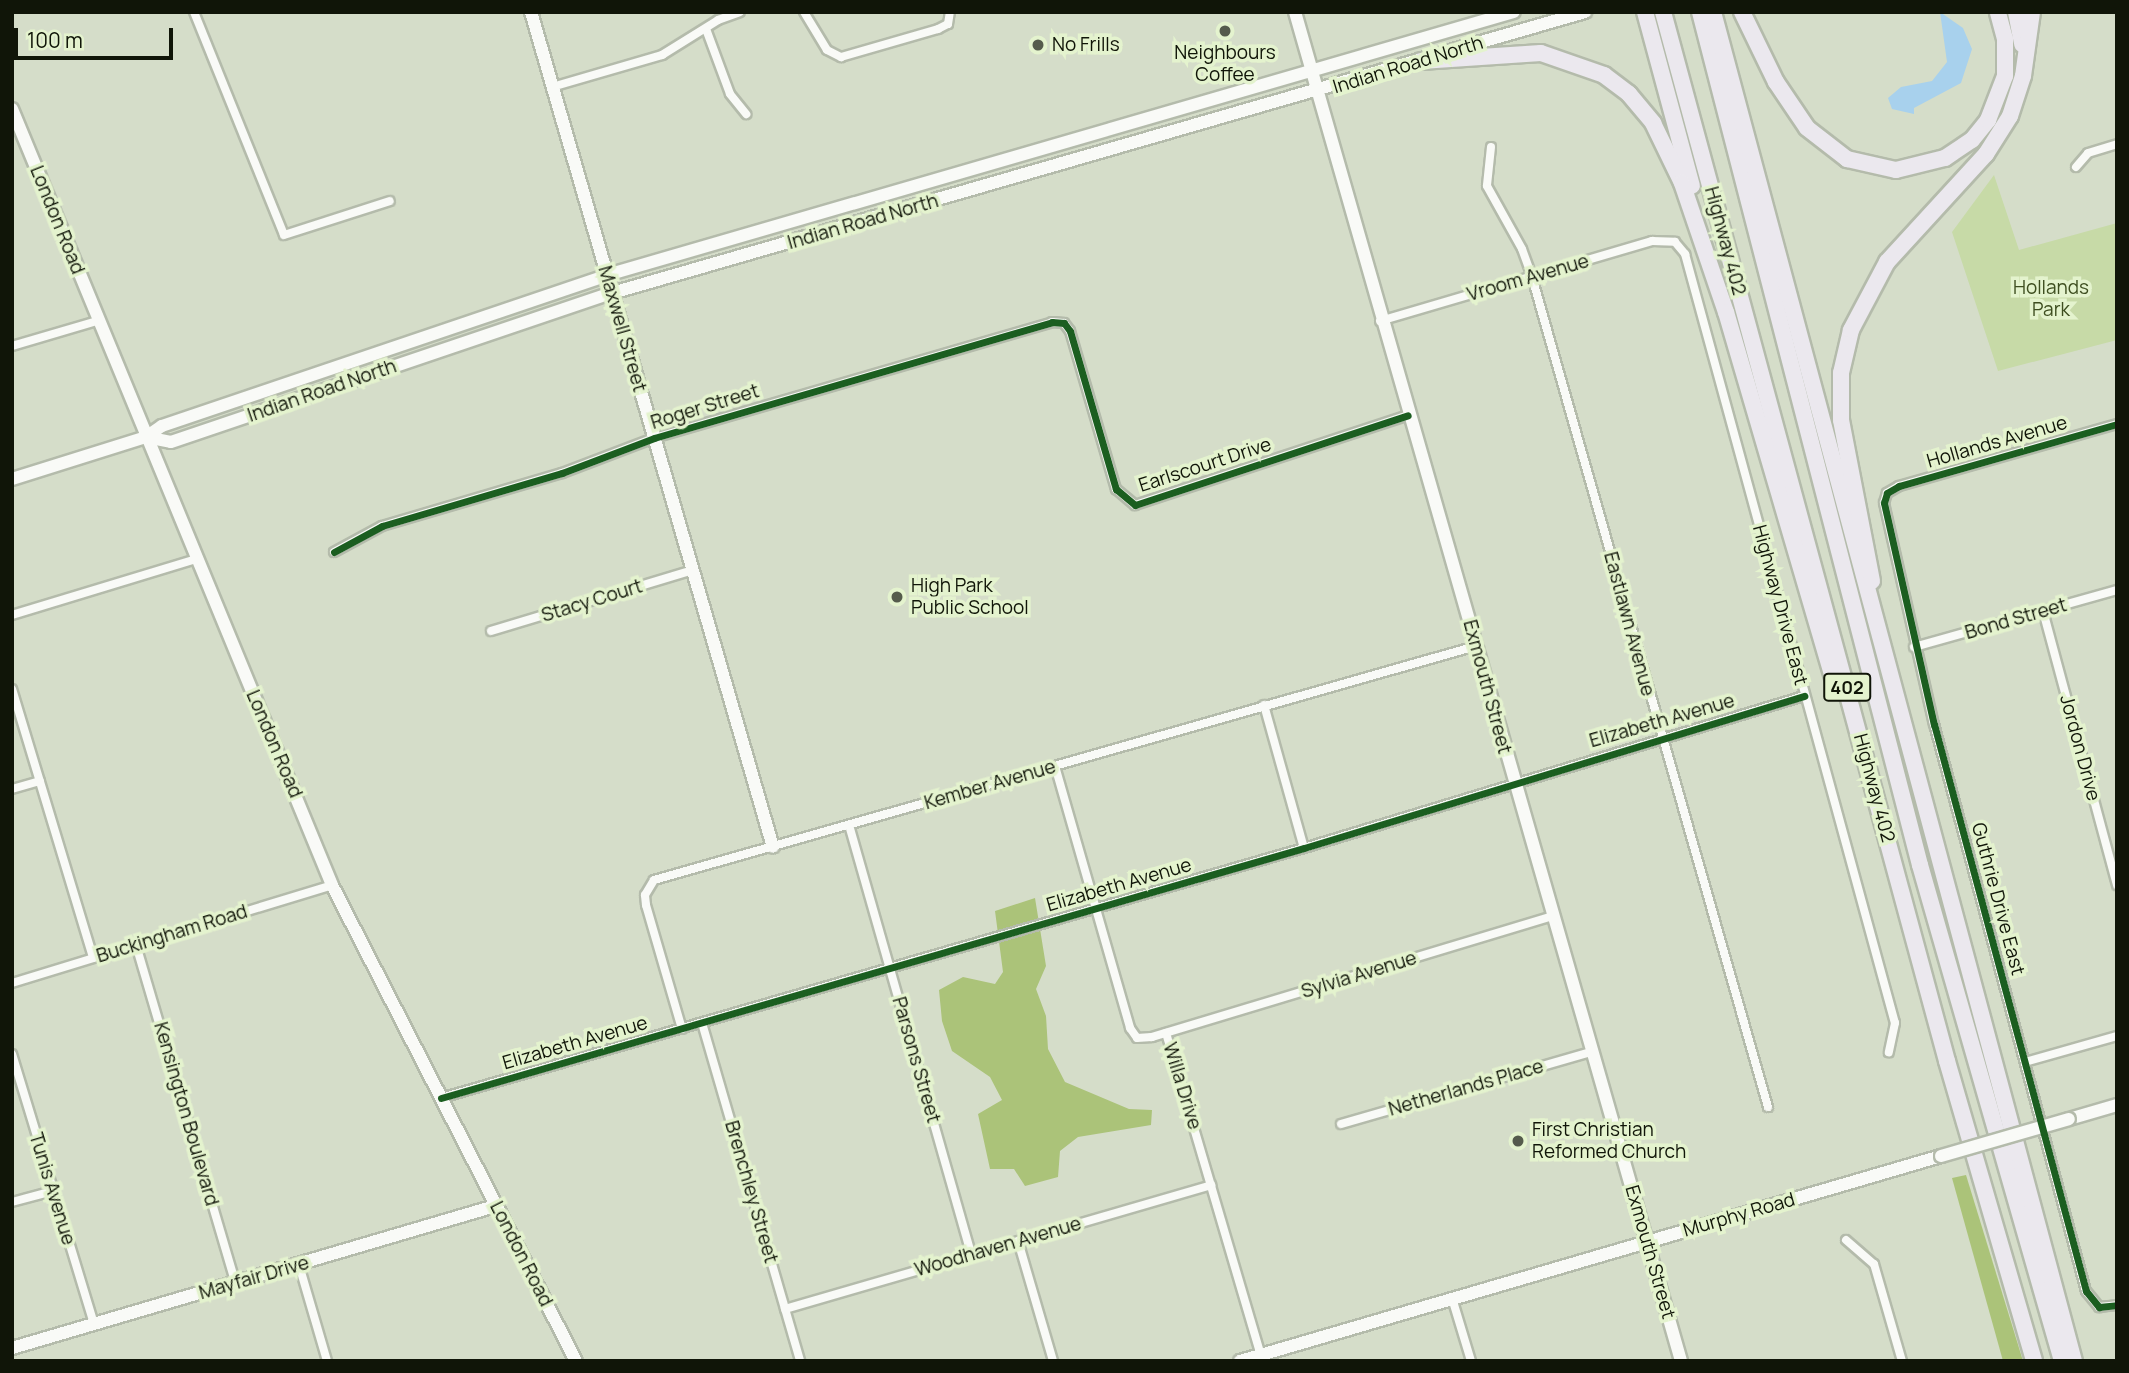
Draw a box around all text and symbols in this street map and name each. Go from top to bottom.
scale bar [18,14,177,58]
marker: Neighbours Coffee [1217,23,1233,39]
text: 100 m [27,26,83,54]
street label: Indian Road North [1330,31,1486,99]
place label: No Frills [1052,34,1120,56]
marker: No Frills [1030,37,1046,53]
place label: Neighbours Coffee [1174,42,1276,86]
street label: London Road [25,163,89,277]
street label: Highway 402 [1700,184,1750,298]
street label: Indian Road North [785,190,941,254]
street label: Vroom Avenue [1465,250,1591,306]
street label: Maxwell Street [593,263,651,395]
park label: Hollands Park [2013,277,2089,321]
street label: Indian Road North [245,355,399,427]
street label: Roger Street [648,380,762,434]
street label: Hollands Avenue [1924,411,2070,473]
street label: Earlscourt Drive [1136,433,1274,497]
street label: Highway Drive East [1748,522,1812,688]
street label: Eastlawn Avenue [1599,549,1659,699]
street label: Stacy Court [539,575,645,627]
place label: High Park Public School [911,575,1029,619]
marker: High Park Public School [889,589,905,605]
street label: Bond Street [1962,594,2070,644]
street label: Exmouth Street [1458,617,1516,757]
road number: 402 [1822,672,1871,702]
street label: London Road [241,687,307,801]
street label: Elizabeth Avenue [1587,689,1737,753]
street label: Jordon Drive [2055,693,2105,803]
street label: Highway 402 [1849,731,1899,845]
street label: Kember Avenue [922,755,1058,815]
street label: Guthrie Drive East [1967,820,2029,978]
street label: Elizabeth Avenue [1044,853,1194,917]
street label: Buckingham Road [94,900,250,968]
street label: Sylvia Avenue [1299,947,1419,1003]
street label: Parsons Street [887,994,945,1126]
street label: Elizabeth Avenue [500,1011,650,1075]
street label: Kensington Boulevard [149,1020,223,1208]
street label: Willa Drive [1158,1040,1206,1132]
street label: Netherlands Place [1386,1055,1546,1121]
street label: Brenchley Street [720,1118,782,1266]
place label: First Christian Reformed Church [1532,1119,1686,1163]
street label: Tunis Avenue [24,1130,80,1248]
marker: First Christian Reformed Church [1510,1133,1526,1149]
street label: Exmouth Street [1620,1183,1680,1321]
street label: Murphy Road [1680,1188,1798,1242]
street label: London Road [485,1198,557,1310]
street label: Woodhaven Avenue [912,1212,1084,1282]
street label: Mayfair Drive [196,1251,312,1305]

